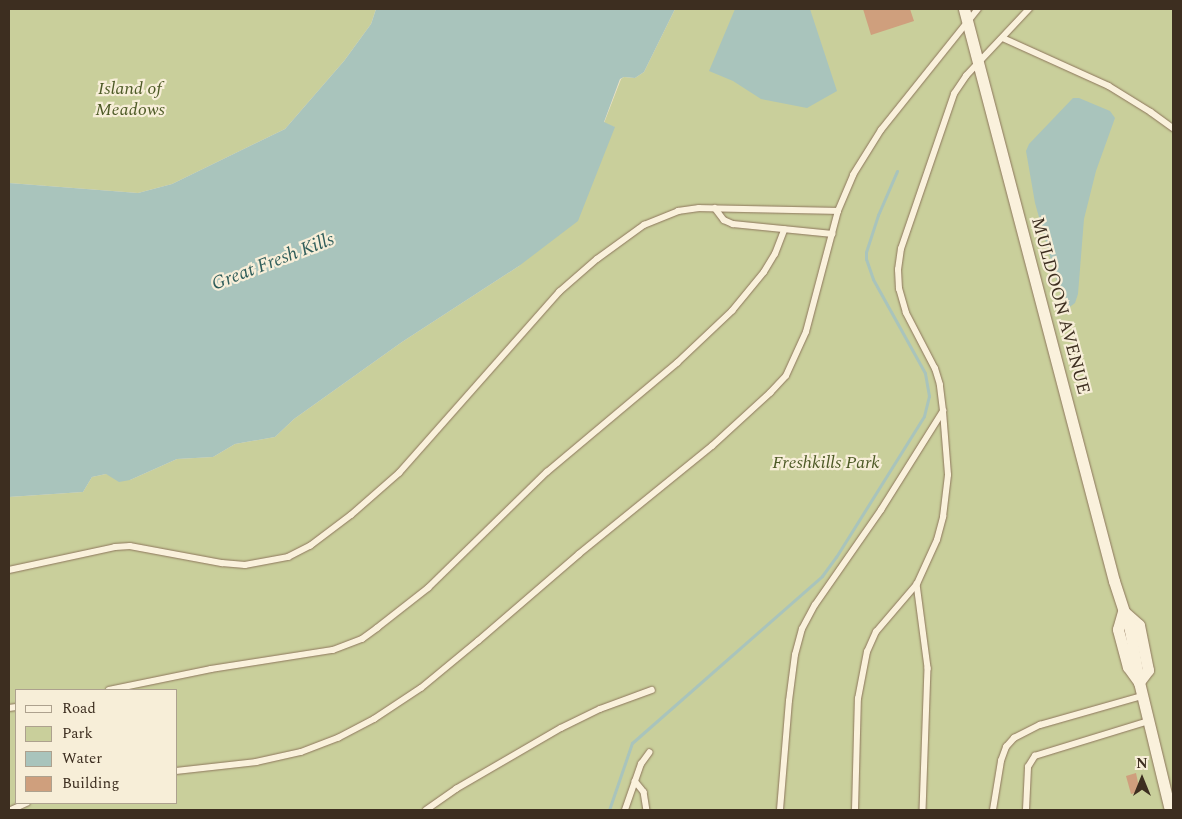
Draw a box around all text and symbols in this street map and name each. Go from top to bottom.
park label: Island of Meadows [95,79,165,122]
street label: MULDOON AVENUE [1026,215,1094,397]
water label: Great Fresh Kills [209,228,337,296]
park label: Freshkills Park [772,452,880,474]
legend [15,689,178,804]
text: Road [62,697,96,720]
text: Park [62,722,93,745]
text: Water [62,747,102,770]
text: N [1136,753,1148,774]
north arrow [1117,754,1167,804]
text: Building [62,772,119,795]

